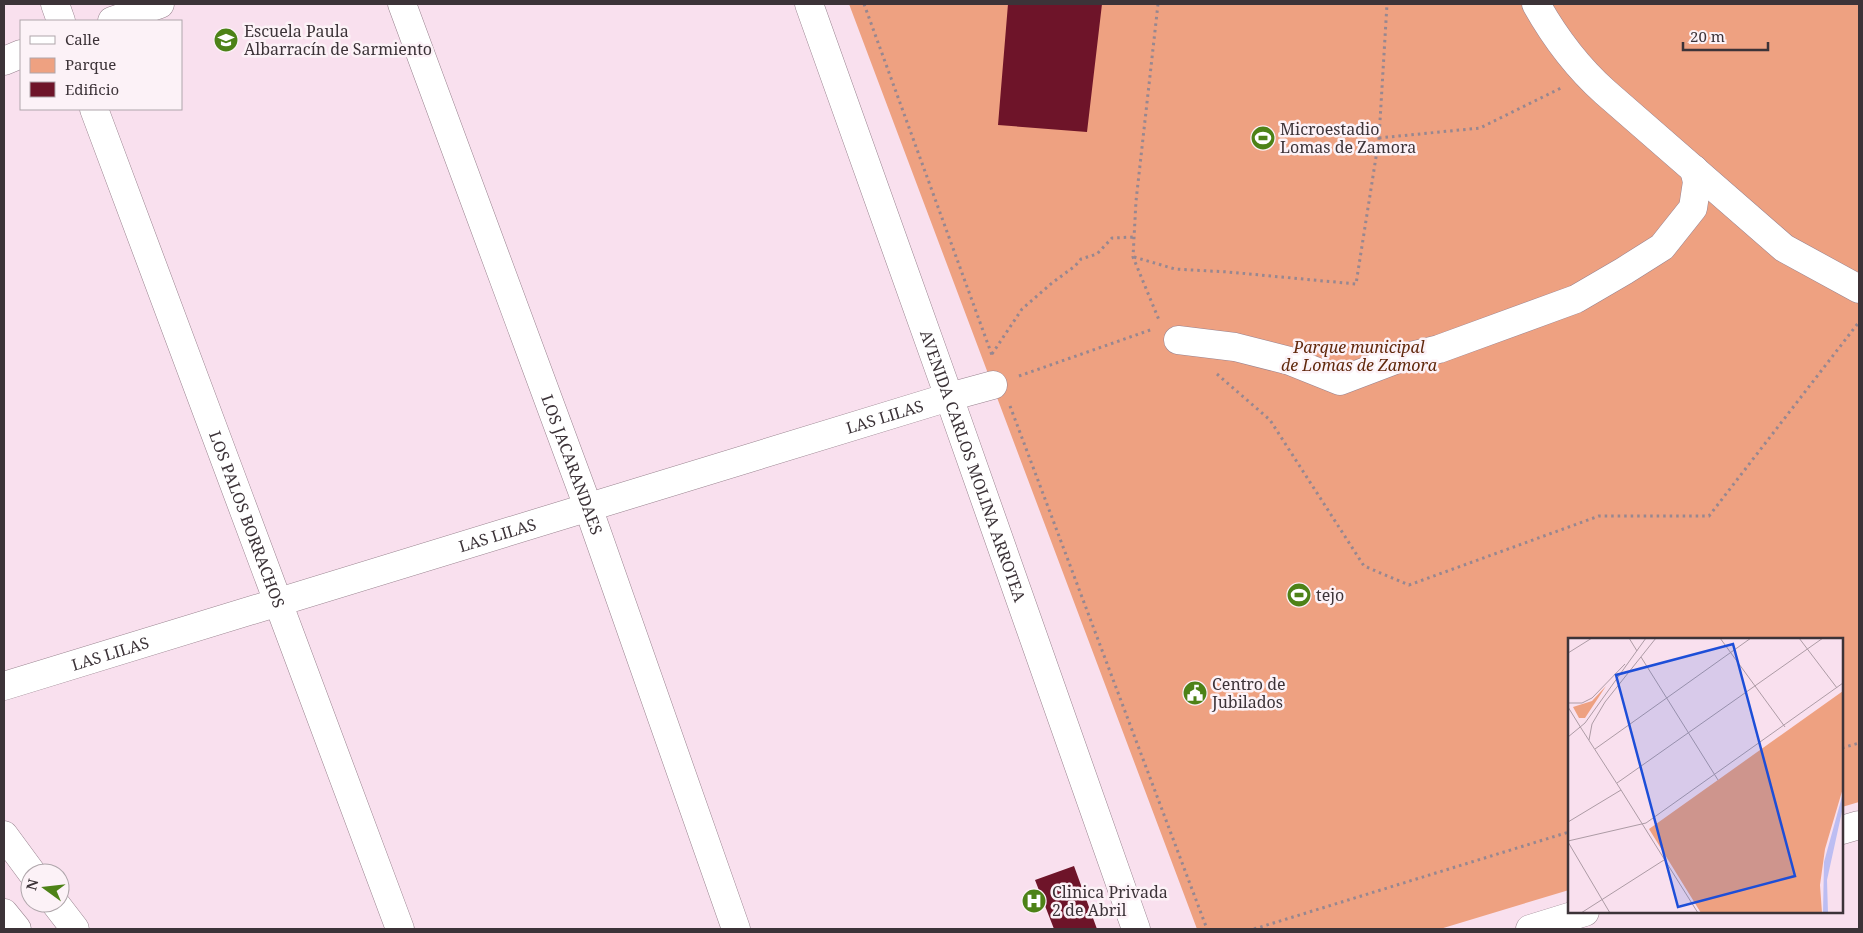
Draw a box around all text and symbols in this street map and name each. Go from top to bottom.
legend [20,20,182,110]
place label: Escuela Paula Albarracín de Sarmiento [244,20,432,60]
scale bar [1683,20,1768,52]
text: 20 m [1690,26,1725,46]
school or university icon: Escuela Paula Albarracín de Sarmiento [213,27,239,53]
text: Calle [65,29,100,49]
text: Parque [65,54,116,74]
text: Edificio [65,79,119,99]
place label: Microestadio Lomas de Zamora [1280,118,1416,158]
sports icon: Microestadio Lomas de Zamora [1250,125,1276,151]
street label: AVENIDA CARLOS MOLINA ARROTEA [915,327,1031,605]
park label: Parque municipal de Lomas de Zamora [1281,336,1438,376]
street label: LOS JACARANDAES [536,391,608,538]
street label: LAS LILAS [843,394,926,439]
street label: LOS PALOS BORRACHOS [204,428,290,611]
street label: LAS LILAS [456,513,539,557]
sports icon: tejo [1286,582,1312,608]
place label: tejo [1316,584,1344,606]
street label: LAS LILAS [69,631,152,676]
inset map [1568,638,1843,913]
place label: Centro de Jubilados [1211,673,1286,713]
public building icon: Centro de Jubilados [1182,680,1208,706]
north arrow [20,863,70,913]
text: N [21,877,43,892]
place label: Clinica Privada 2 de Abril [1052,881,1168,921]
hospital icon: Clinica Privada 2 de Abril [1021,888,1047,914]

